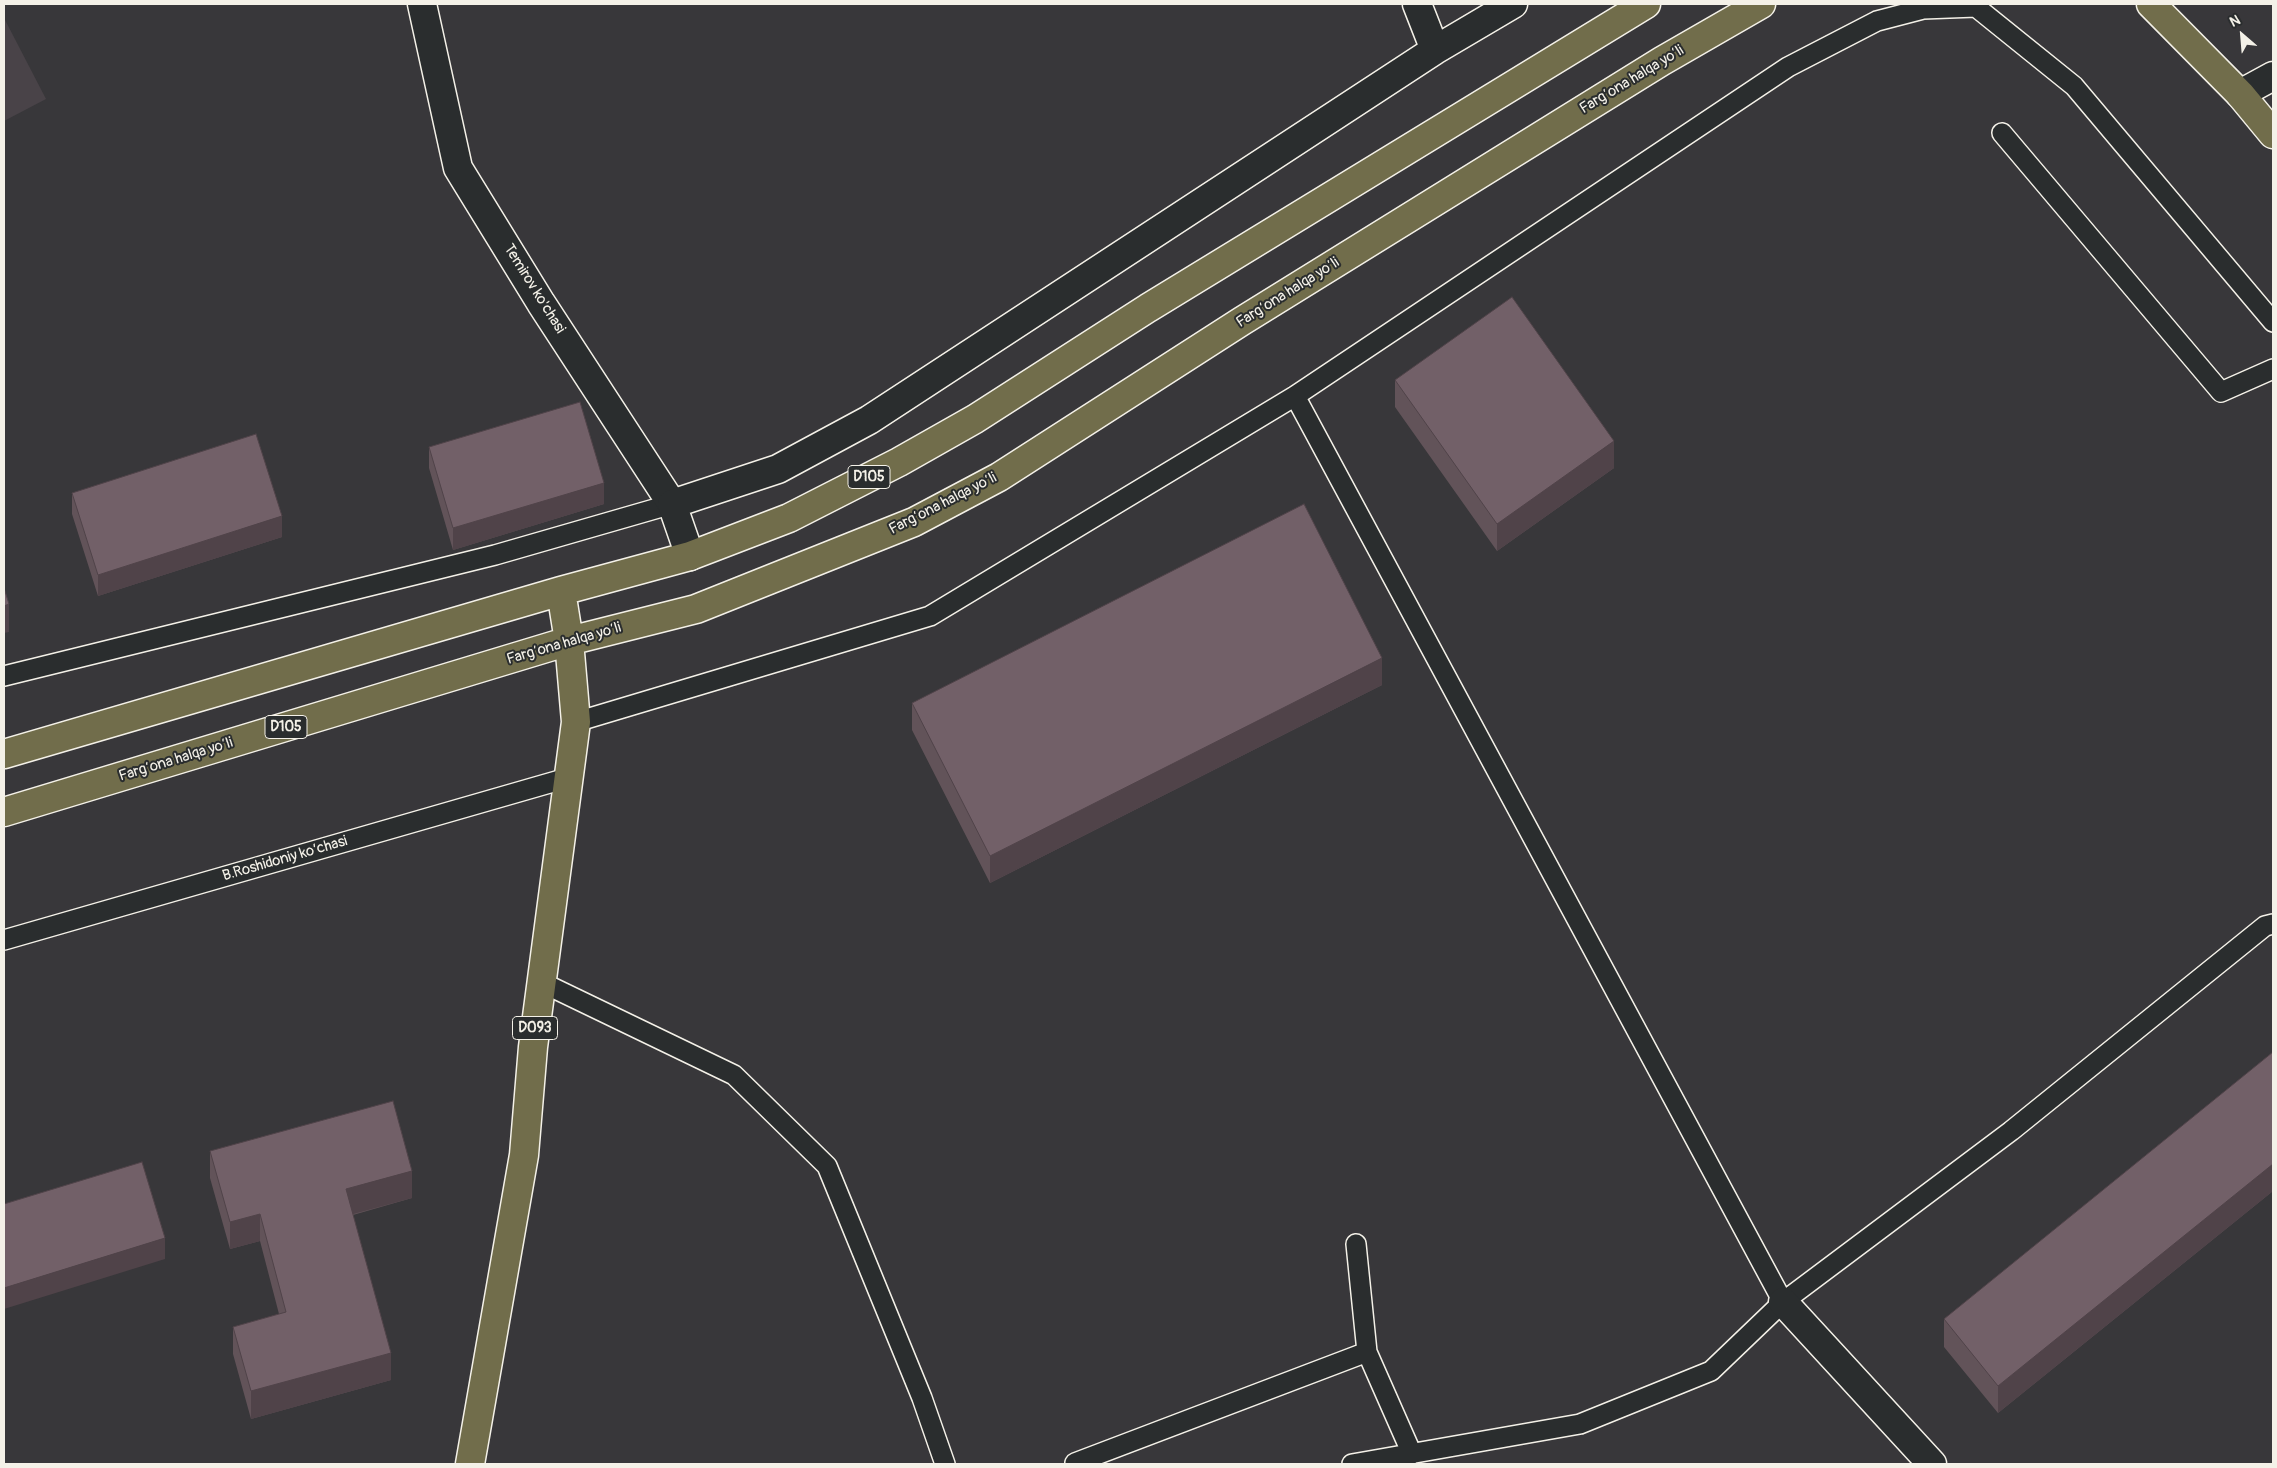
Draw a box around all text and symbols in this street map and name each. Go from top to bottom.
north arrow [2217,10,2267,60]
text: N [2227,11,2243,31]
street label: Farg‘ona halqa yo‘li [1577,42,1687,118]
street label: Temirov ko'chasi [499,241,569,337]
street label: Farg‘ona halqa yo‘li [1233,254,1343,332]
road number: D105 [848,466,890,488]
street label: Farg‘ona halqa yo‘li [886,469,1000,539]
street label: Farg‘ona halqa yo‘li [505,619,623,669]
road number: D105 [265,716,307,739]
street label: Farg‘ona halqa yo‘li [117,734,235,786]
street label: B.Roshidoniy ko’chasi [220,833,350,885]
road number: D093 [512,1016,558,1040]

